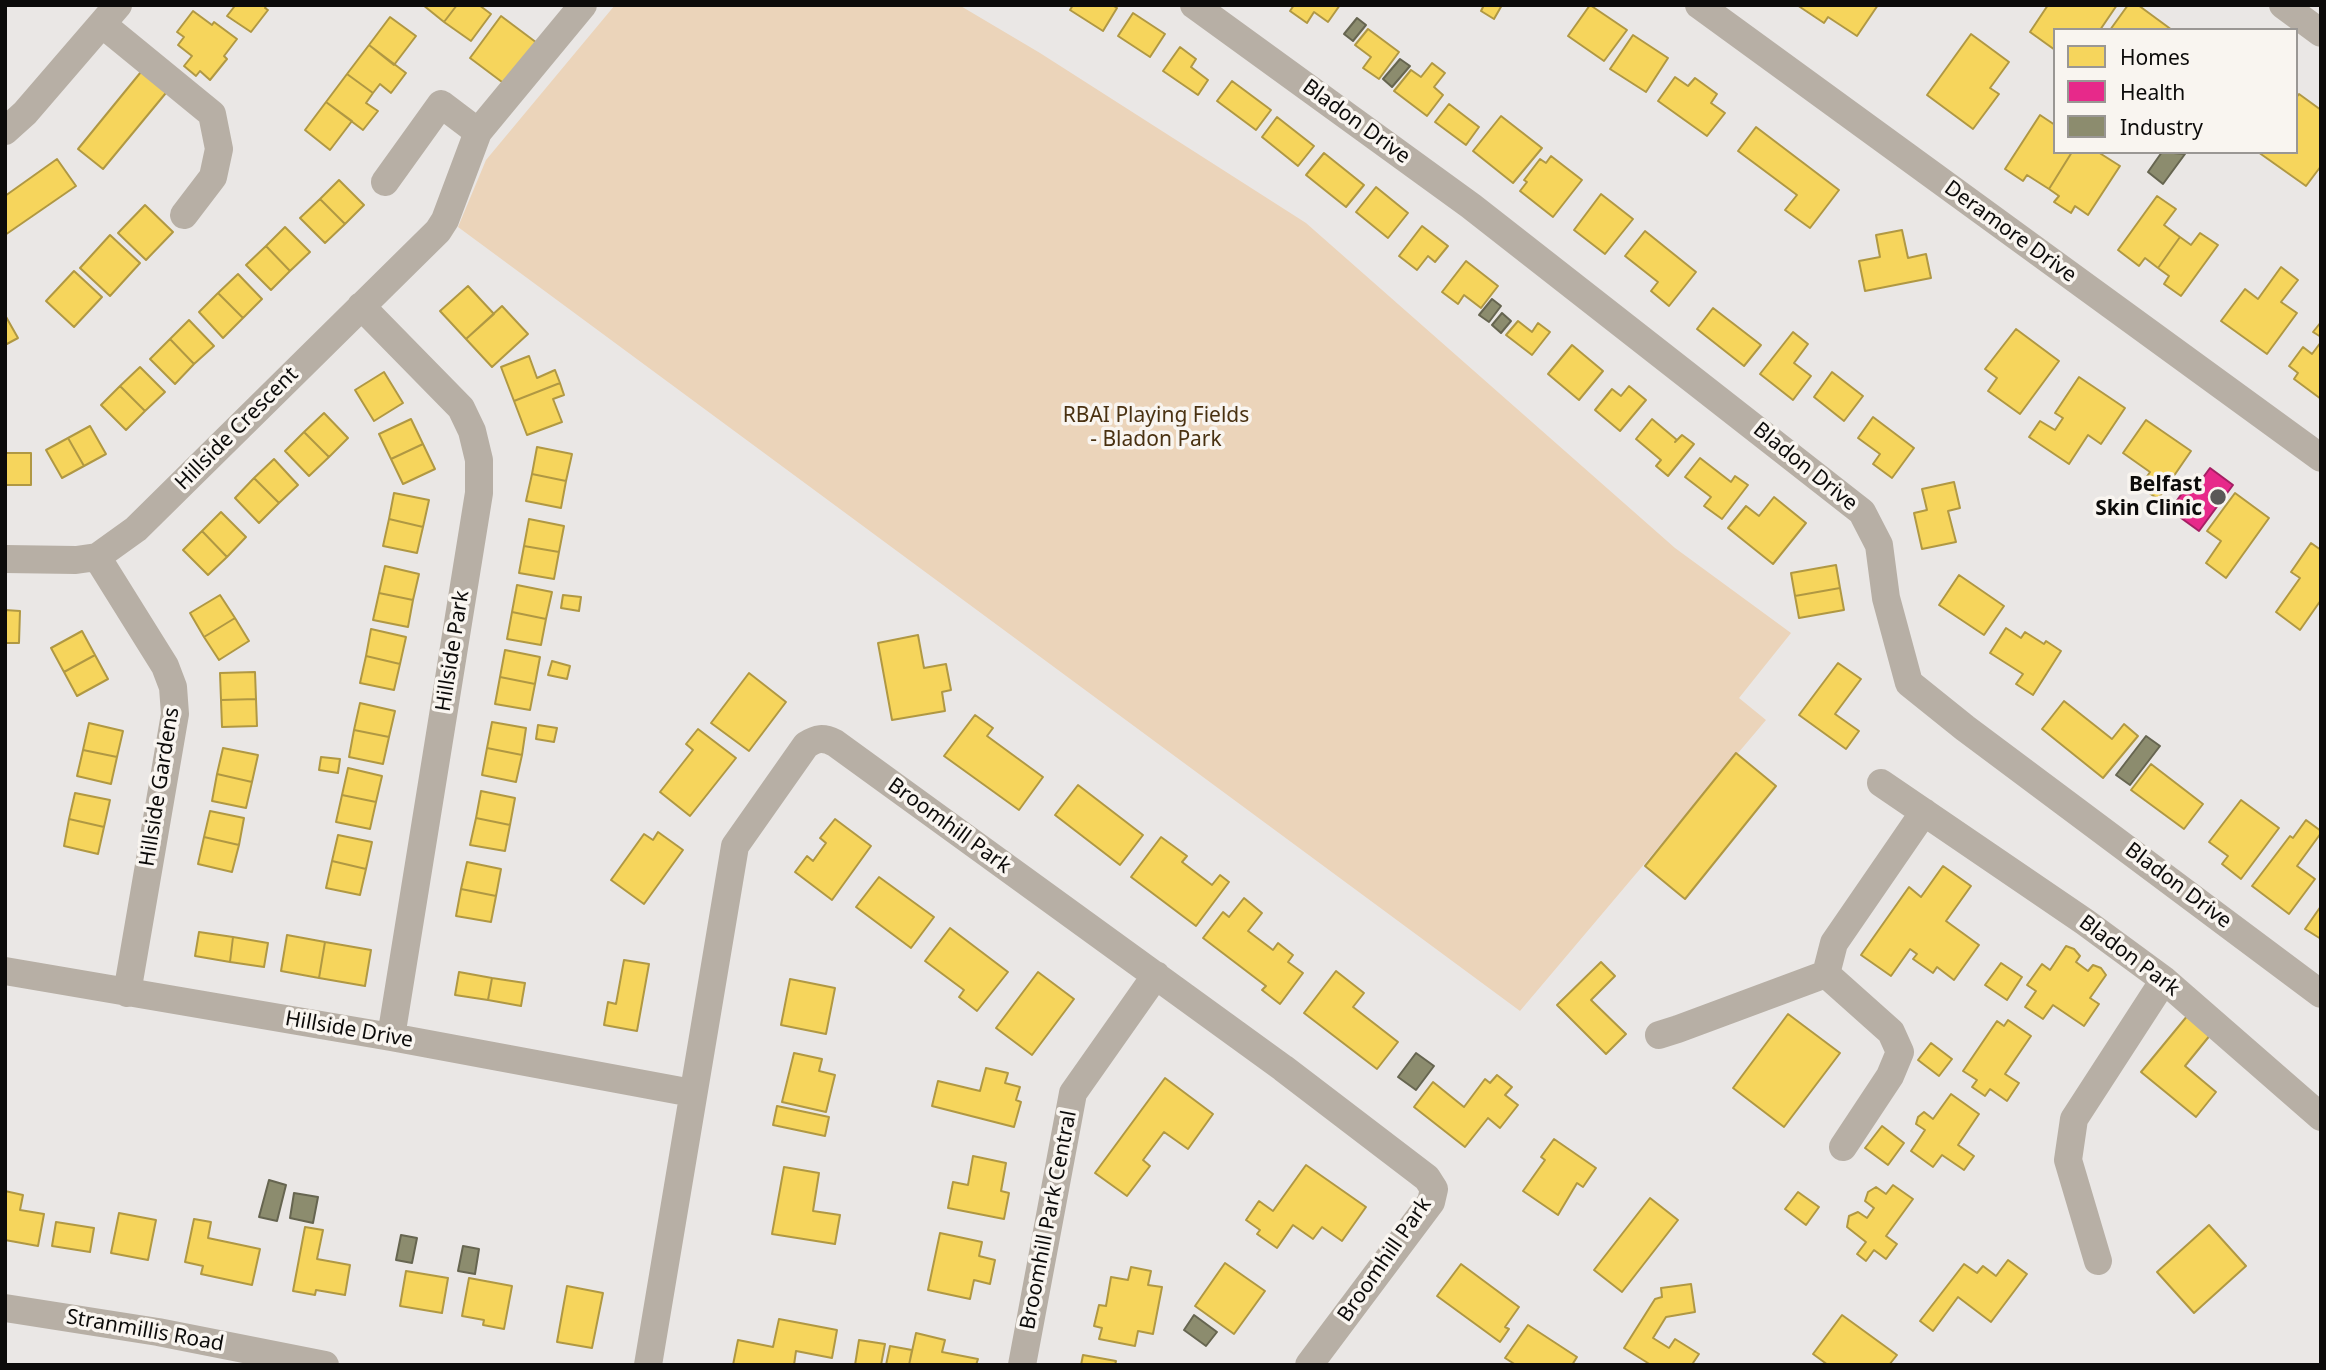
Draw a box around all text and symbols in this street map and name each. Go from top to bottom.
legend [2053,28,2298,154]
text: Homes [2120,43,2190,71]
street label: Bladon Drive [1297,75,1415,169]
text: Health [2120,78,2185,106]
text: Industry [2120,113,2203,141]
street label: Deramore Drive [1939,176,2081,288]
street label: Hillside Crescent [170,362,304,496]
park label: RBAI Playing Fields - Bladon Park [1063,403,1249,453]
street label: Bladon Drive [1748,417,1862,517]
place label: Belfast Skin Clinic [2095,472,2202,522]
marker: Belfast Skin Clinic [2208,487,2228,507]
street label: Hillside Park [431,589,475,713]
street label: Hillside Gardens [135,706,185,868]
street label: Broomhill Park [883,773,1015,879]
street label: Bladon Drive [2120,838,2236,934]
street label: Bladon Park [2074,910,2184,1002]
street label: Hillside Drive [283,1006,415,1054]
street label: Broomhill Park Central [1015,1108,1083,1332]
street label: Broomhill Park [1333,1193,1437,1327]
street label: Stranmillis Road [64,1305,226,1357]

